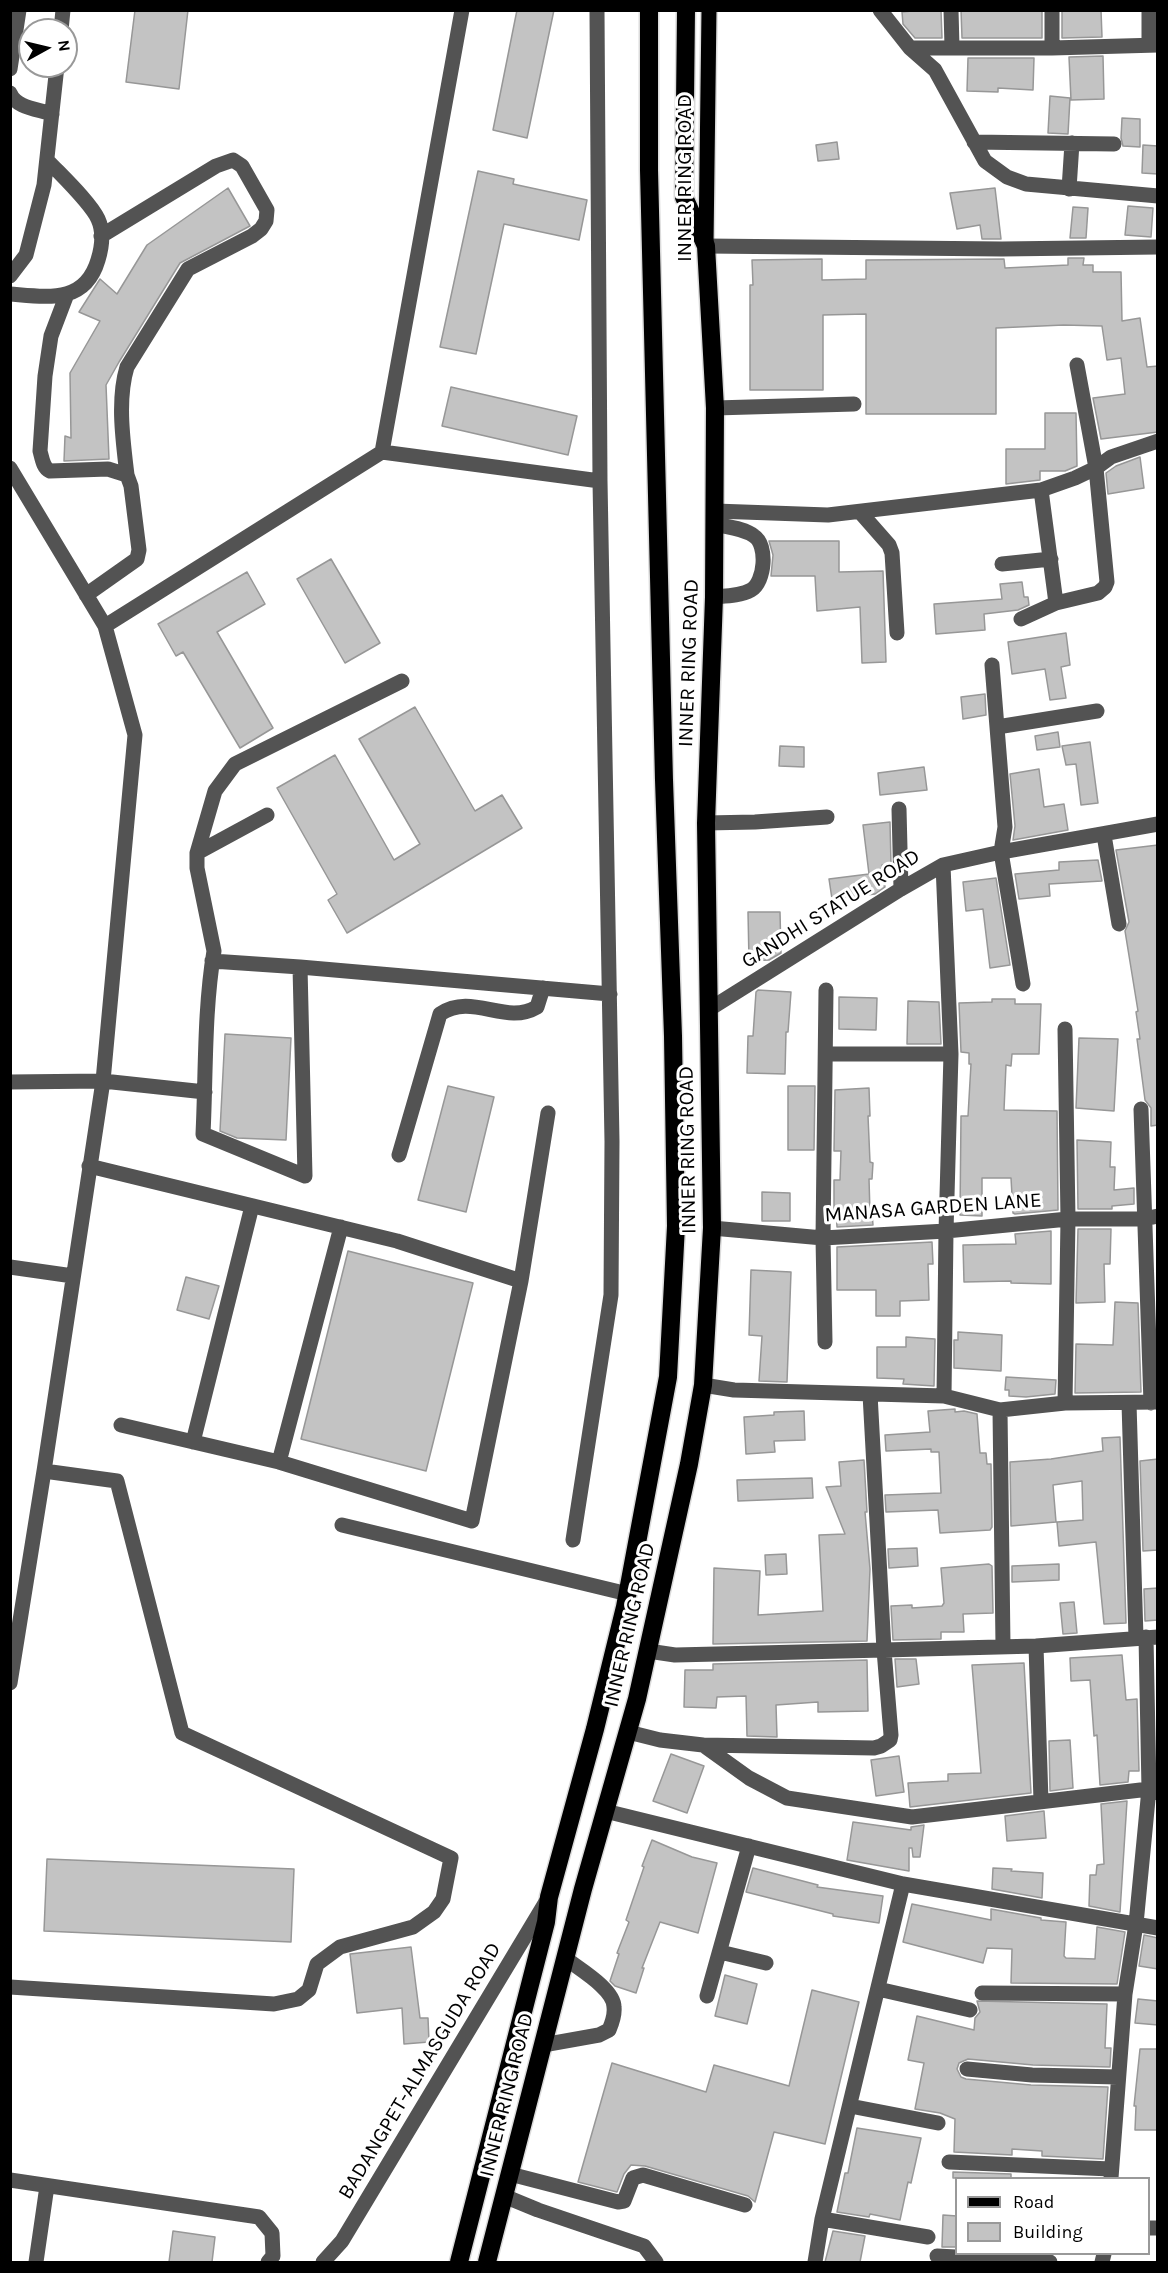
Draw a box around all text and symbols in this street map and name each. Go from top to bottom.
north arrow [18,18,78,78]
text: N [54,39,75,53]
street label: INNER RING ROAD [672,94,698,262]
street label: INNER RING ROAD [673,579,705,747]
street label: GANDHI STATUE ROAD [737,844,925,974]
street label: INNER RING ROAD [674,1066,702,1234]
street label: MANASA GARDEN LANE [824,1188,1042,1228]
street label: INNER RING ROAD [599,1540,661,1710]
street label: BADANGPET-ALMASGUDA ROAD [333,1938,507,2204]
street label: INNER RING ROAD [474,2010,540,2180]
legend [955,2177,1150,2255]
text: Road [1013,2191,1054,2213]
text: Building [1013,2221,1083,2243]

